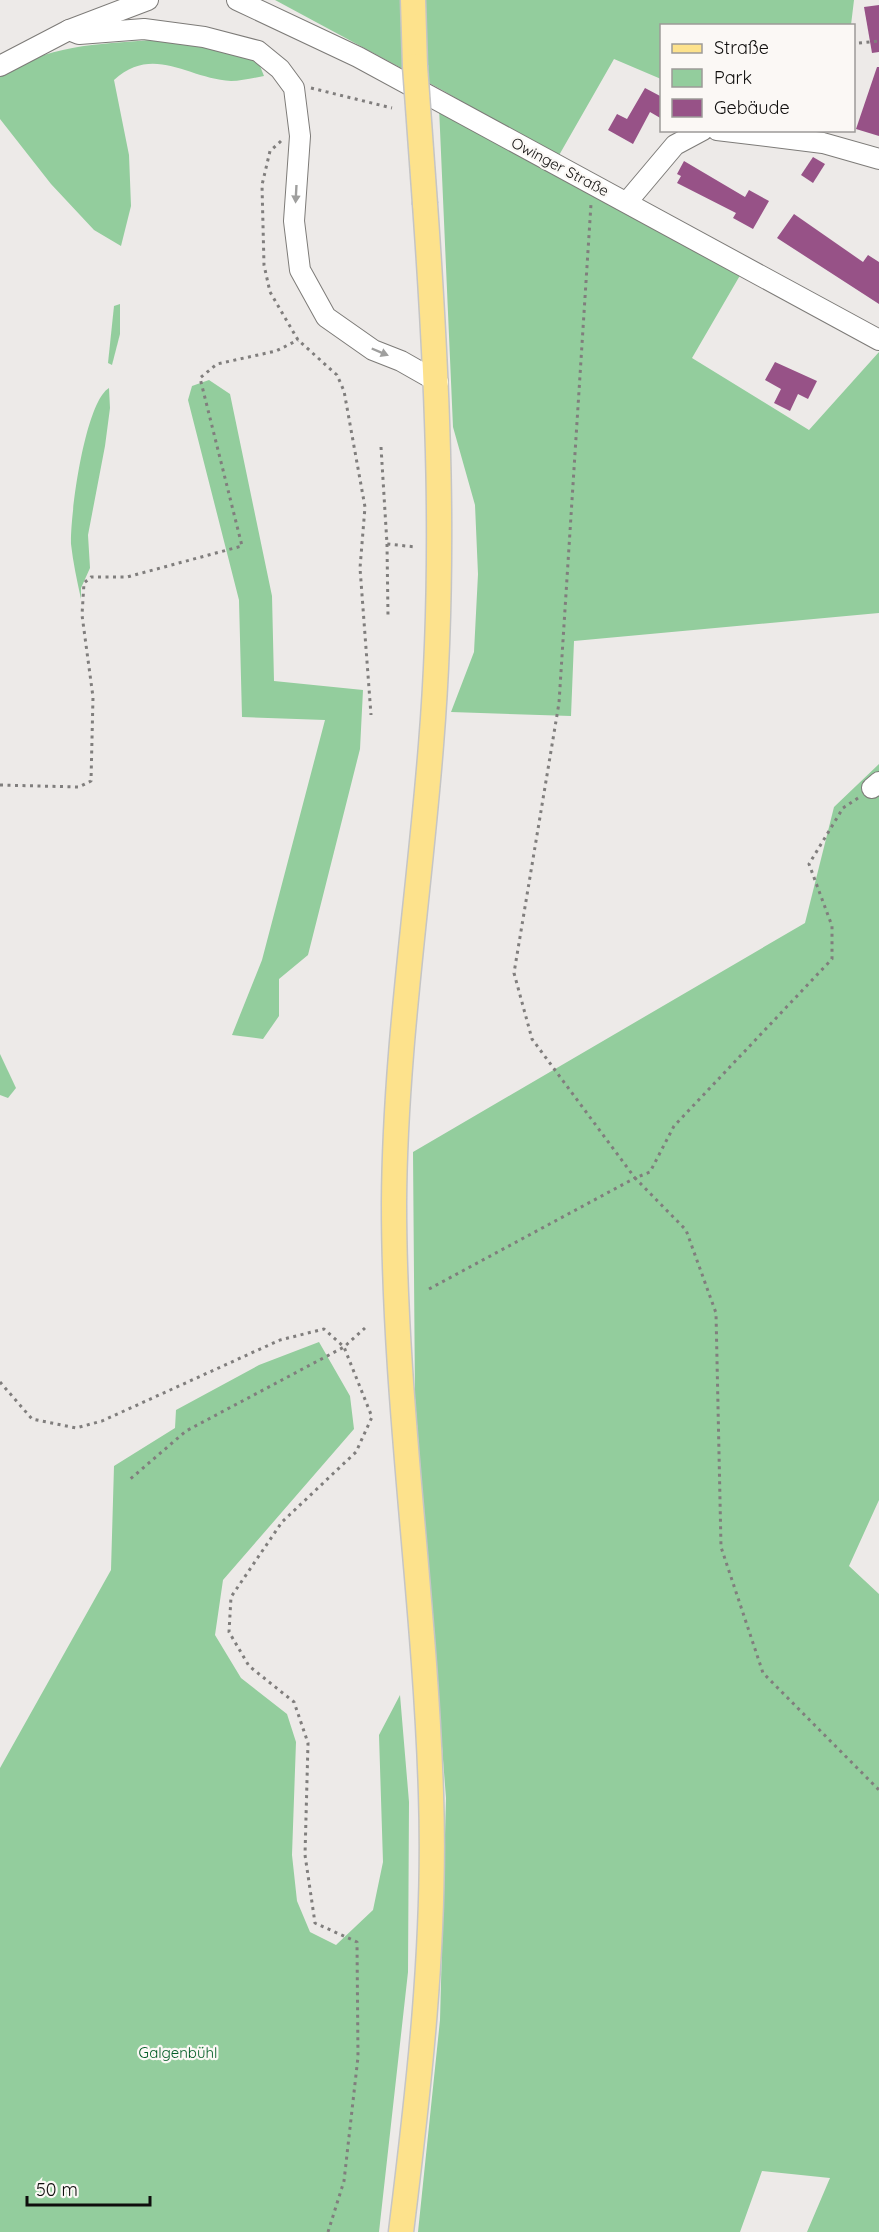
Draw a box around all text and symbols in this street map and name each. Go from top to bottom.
legend [660,24,855,132]
text: Straße [714,36,769,59]
text: Park [714,66,752,89]
text: Gebäude [714,96,790,119]
street label: Owinger Straße [508,133,612,200]
one-way arrow [291,185,300,204]
one-way arrow [372,347,390,357]
park label: Galgenbühl [139,2043,217,2062]
scale bar [27,2169,150,2207]
text: 50 m [36,2178,78,2201]

